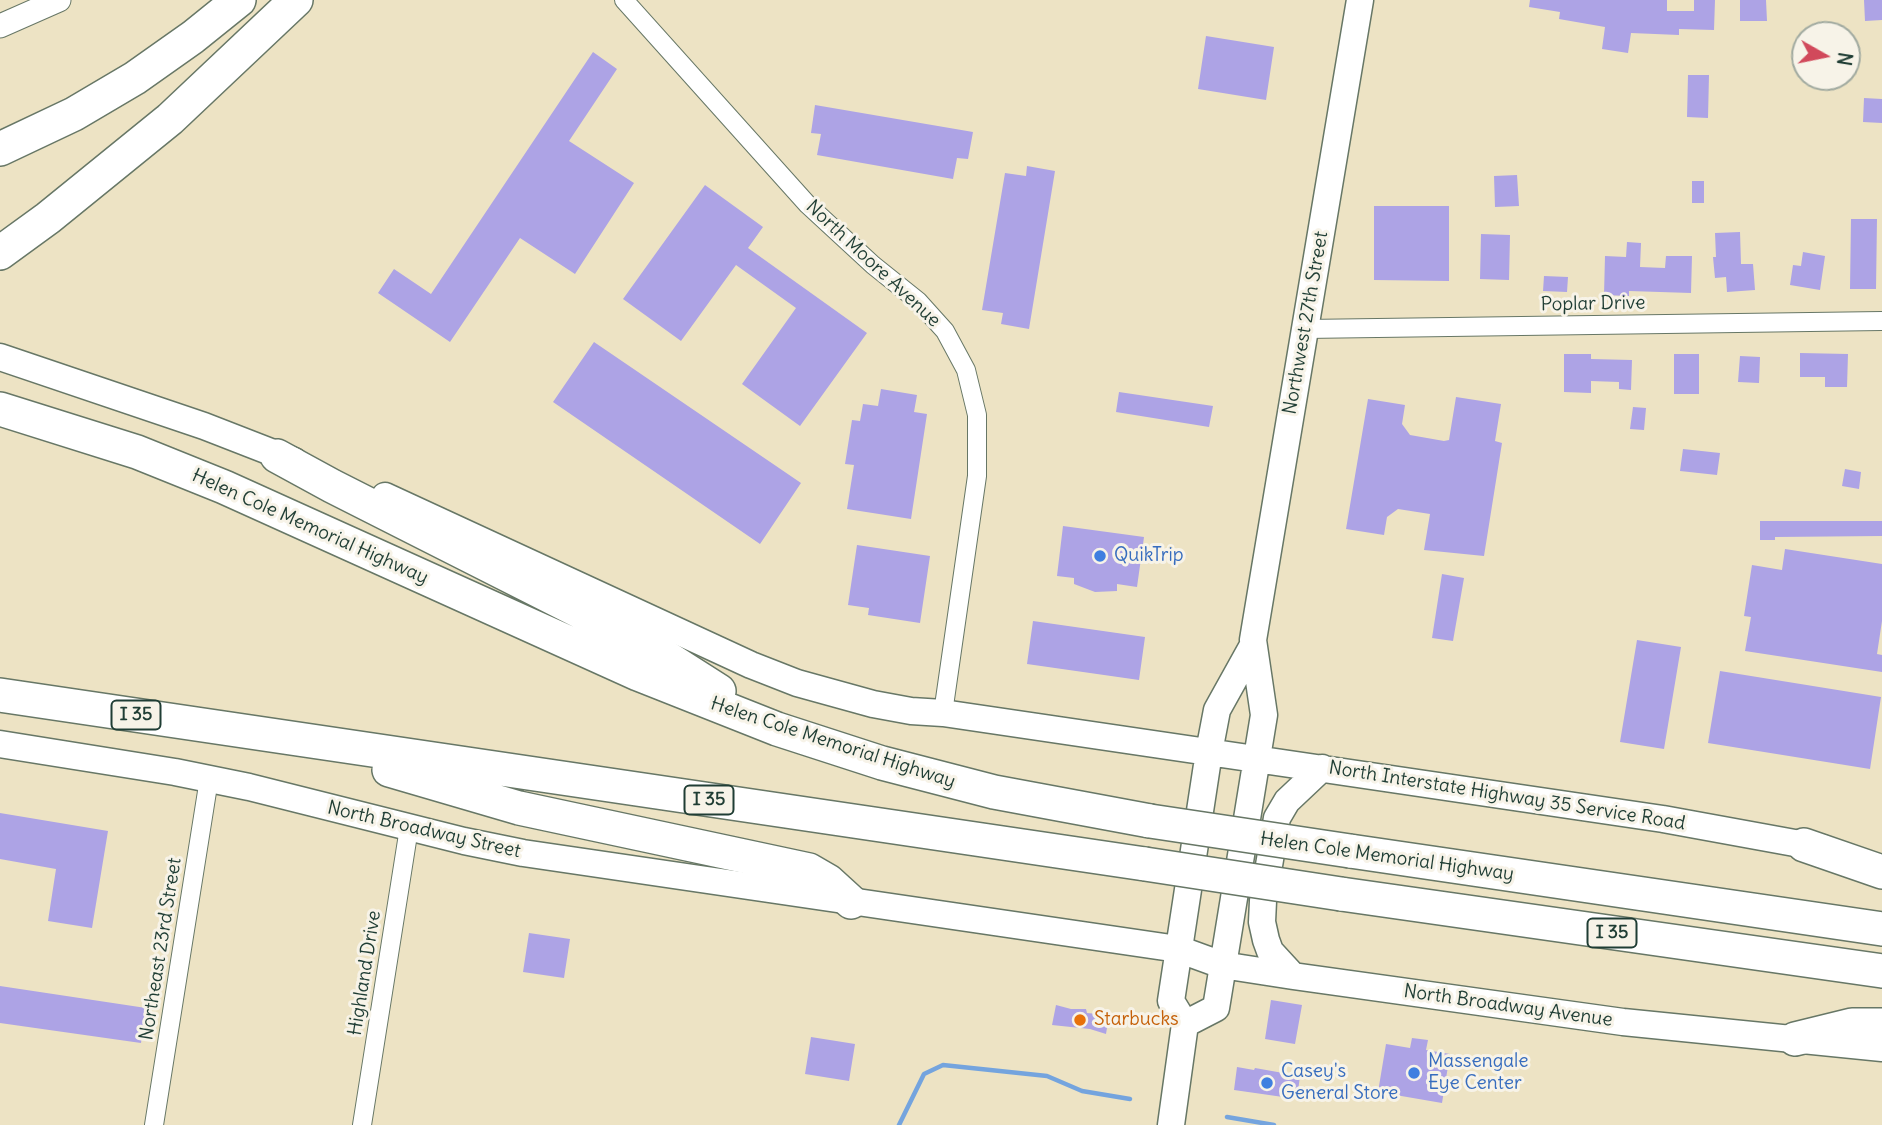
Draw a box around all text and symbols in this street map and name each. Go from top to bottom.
north arrow [1791,21,1861,91]
text: N [1832,51,1858,67]
street label: North Moore Avenue [801,196,945,332]
street label: Northwest 27th Street [1279,230,1333,416]
street label: Poplar Drive [1540,292,1646,316]
street label: Helen Cole Memorial Highway [188,465,432,589]
place label: QuikTrip [1114,545,1184,567]
marker: QuikTrip [1092,548,1108,564]
street label: Helen Cole Memorial Highway [708,693,958,793]
road number: I 35 [111,700,160,730]
street label: North Interstate Highway 35 Service Road [1327,757,1687,835]
road number: I 35 [684,786,734,814]
street label: North Broadway Street [325,797,523,863]
street label: Helen Cole Memorial Highway [1259,828,1515,886]
street label: Northeast 23rd Street [135,856,187,1042]
street label: Highland Drive [344,909,386,1037]
road number: I 35 [1588,918,1636,948]
street label: North Broadway Avenue [1402,980,1614,1032]
place label: Starbucks [1094,1009,1179,1031]
marker: Starbucks [1072,1012,1088,1028]
place label: Massengale Eye Center [1428,1051,1529,1095]
place label: Casey's General Store [1281,1061,1398,1105]
marker: Massengale Eye Center [1406,1065,1422,1081]
marker: Casey's General Store [1259,1075,1275,1091]

